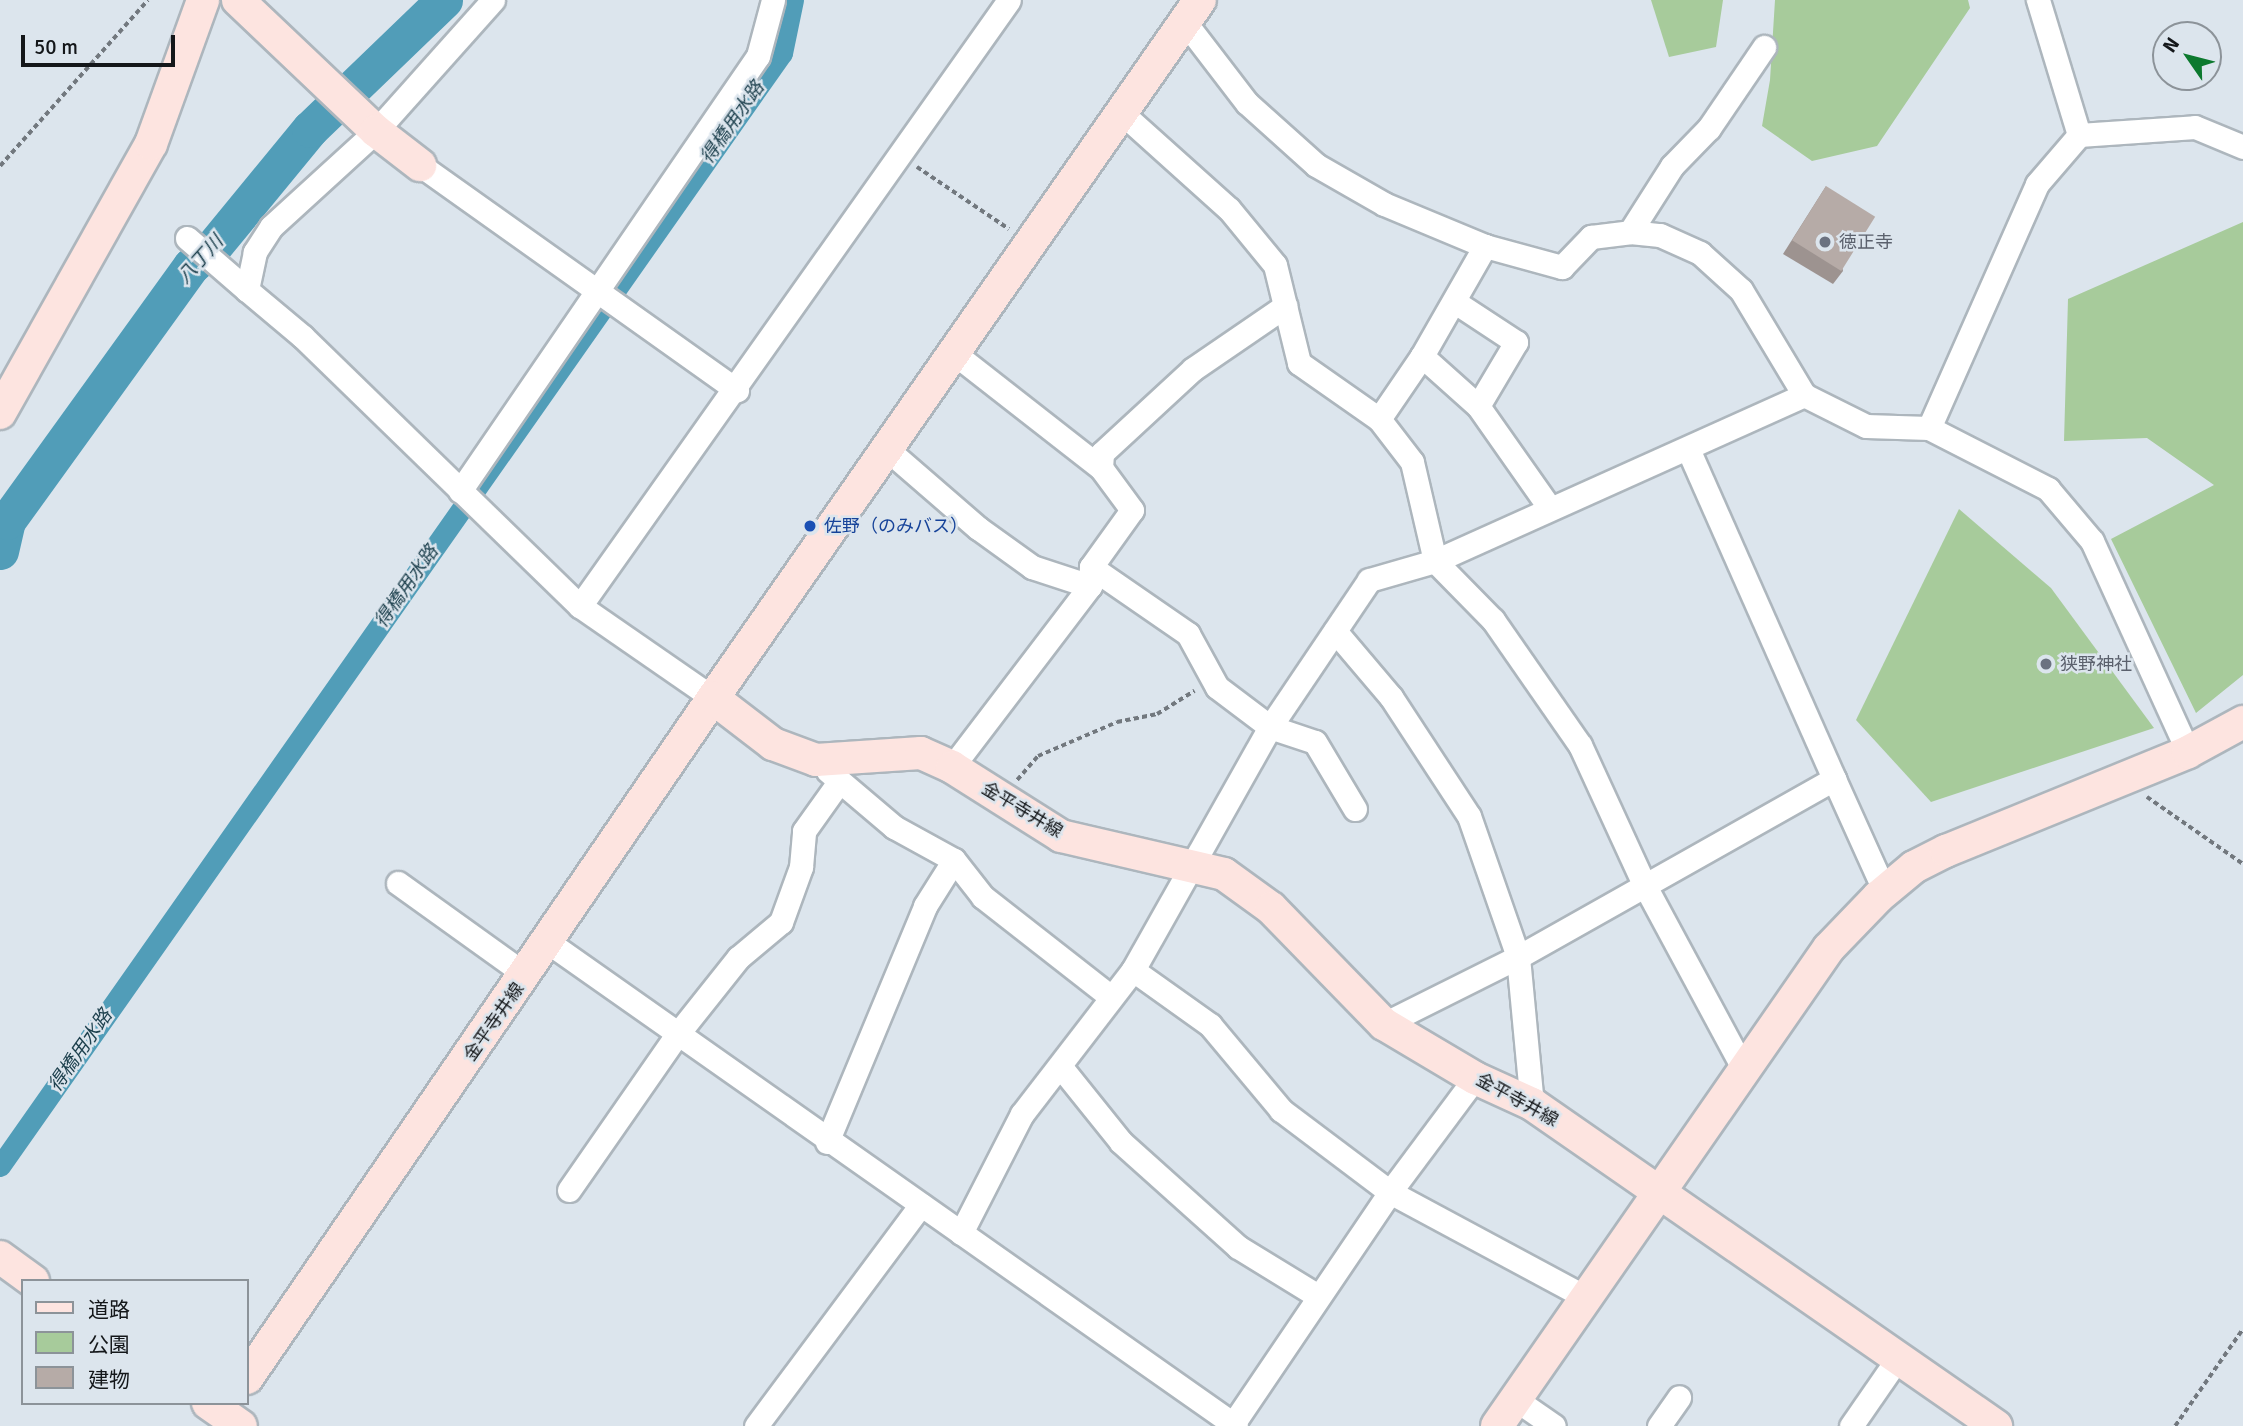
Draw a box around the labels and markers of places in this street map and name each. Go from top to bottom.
place label: 徳正寺 [1839,231,1893,253]
marker: 徳正寺 [1817,234,1833,250]
place label: 佐野（のみバス） [824,515,968,537]
marker: 佐野（のみバス） [802,518,818,534]
place label: 狭野神社 [2060,653,2132,675]
marker: 狭野神社 [2038,656,2054,672]

